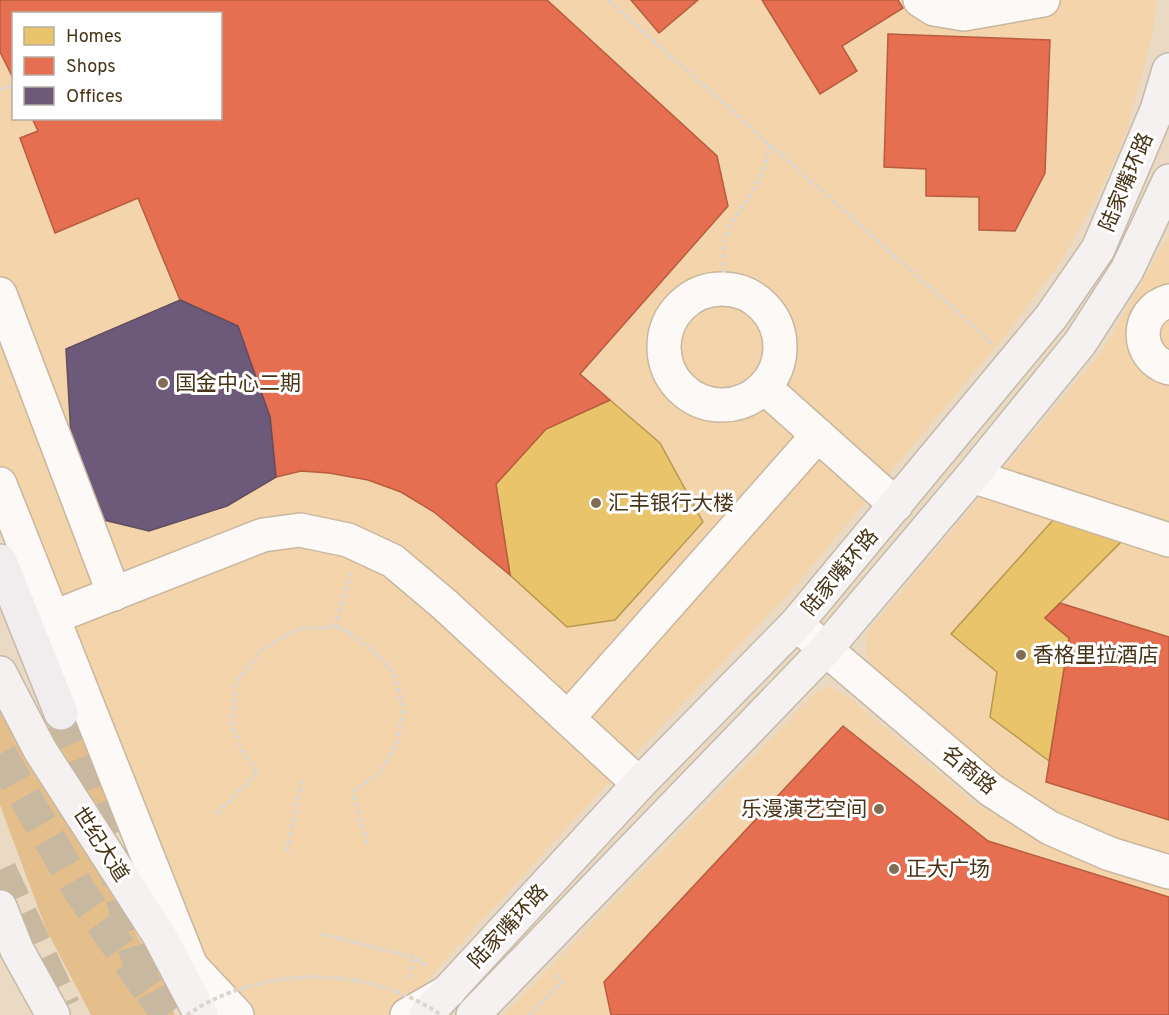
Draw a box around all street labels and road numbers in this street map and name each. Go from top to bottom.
street label: 陆家嘴环路 [1094,129,1160,236]
street label: 陆家嘴环路 [797,524,885,622]
street label: 名商路 [935,741,1001,801]
street label: 世纪大道 [66,802,134,887]
street label: 陆家嘴环路 [463,879,555,975]

